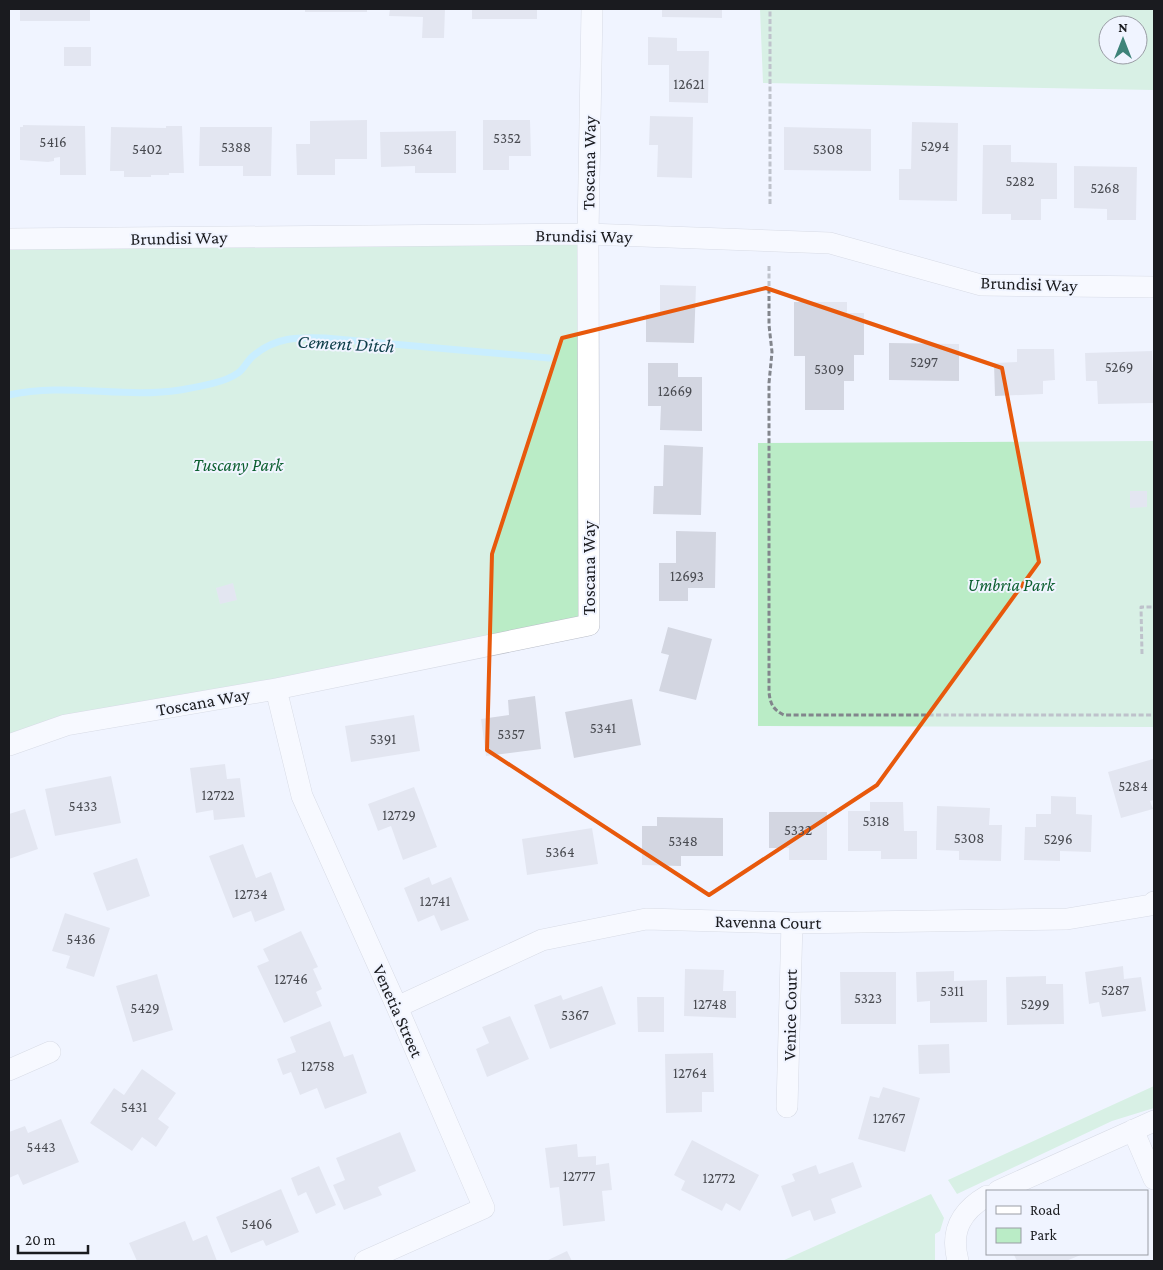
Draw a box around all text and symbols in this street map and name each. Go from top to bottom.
north arrow [1098,15,1148,65]
text: N [1118,19,1128,35]
house number: 12621 [673,76,705,92]
street label: Toscana Way [578,115,600,210]
house number: 5352 [493,130,521,146]
house number: 5416 [39,134,67,150]
house number: 5294 [921,138,950,154]
house number: 5388 [221,139,251,155]
house number: 5402 [132,141,162,157]
house number: 5364 [403,141,433,157]
house number: 5308 [813,141,843,157]
house number: 5282 [1005,173,1035,189]
house number: 5268 [1090,180,1120,196]
street label: Brundisi Way [535,225,633,247]
street label: Brundisi Way [130,227,228,249]
street label: Brundisi Way [980,272,1079,296]
water label: Cement Ditch [297,330,395,357]
house number: 5297 [910,354,938,370]
house number: 5269 [1105,359,1133,375]
house number: 5309 [814,361,844,377]
house number: 12669 [658,383,692,399]
park label: Tuscany Park [193,455,284,475]
street label: Toscana Way [579,520,599,615]
house number: 12693 [670,568,704,584]
park label: Umbria Park [967,575,1056,595]
street label: Toscana Way [155,684,252,720]
house number: 5341 [590,720,616,736]
house number: 5357 [497,726,525,742]
house number: 5391 [370,731,396,747]
house number: 5284 [1118,778,1148,794]
house number: 12722 [201,787,235,803]
house number: 5433 [69,798,97,814]
house number: 12729 [382,807,416,823]
house number: 5318 [862,813,890,829]
house number: 5332 [784,822,812,838]
house number: 5308 [954,830,984,846]
house number: 5296 [1043,831,1073,847]
house number: 5348 [668,833,698,849]
house number: 5364 [545,844,575,860]
house number: 12734 [234,886,268,902]
house number: 12741 [420,893,451,909]
street label: Ravenna Court [715,911,822,933]
house number: 5436 [66,931,96,947]
street label: Venetia Street [369,961,428,1061]
street label: Venice Court [779,968,801,1061]
house number: 12746 [274,971,308,987]
house number: 5287 [1101,982,1129,998]
house number: 5311 [940,983,964,999]
house number: 5323 [854,990,882,1006]
house number: 12748 [693,996,727,1012]
house number: 5299 [1020,996,1050,1012]
house number: 5429 [130,1000,160,1016]
house number: 5367 [561,1007,589,1023]
house number: 12758 [301,1058,335,1074]
house number: 12764 [673,1065,707,1081]
house number: 5431 [121,1099,147,1115]
house number: 12767 [873,1110,905,1126]
house number: 5443 [26,1139,56,1155]
house number: 12777 [563,1168,595,1184]
house number: 12772 [703,1170,735,1186]
legend [986,1190,1148,1255]
text: Road [1030,1202,1061,1218]
house number: 5406 [242,1216,272,1232]
scale bar [18,1222,88,1254]
text: Park [1030,1227,1057,1243]
text: 20 m [25,1232,56,1248]

